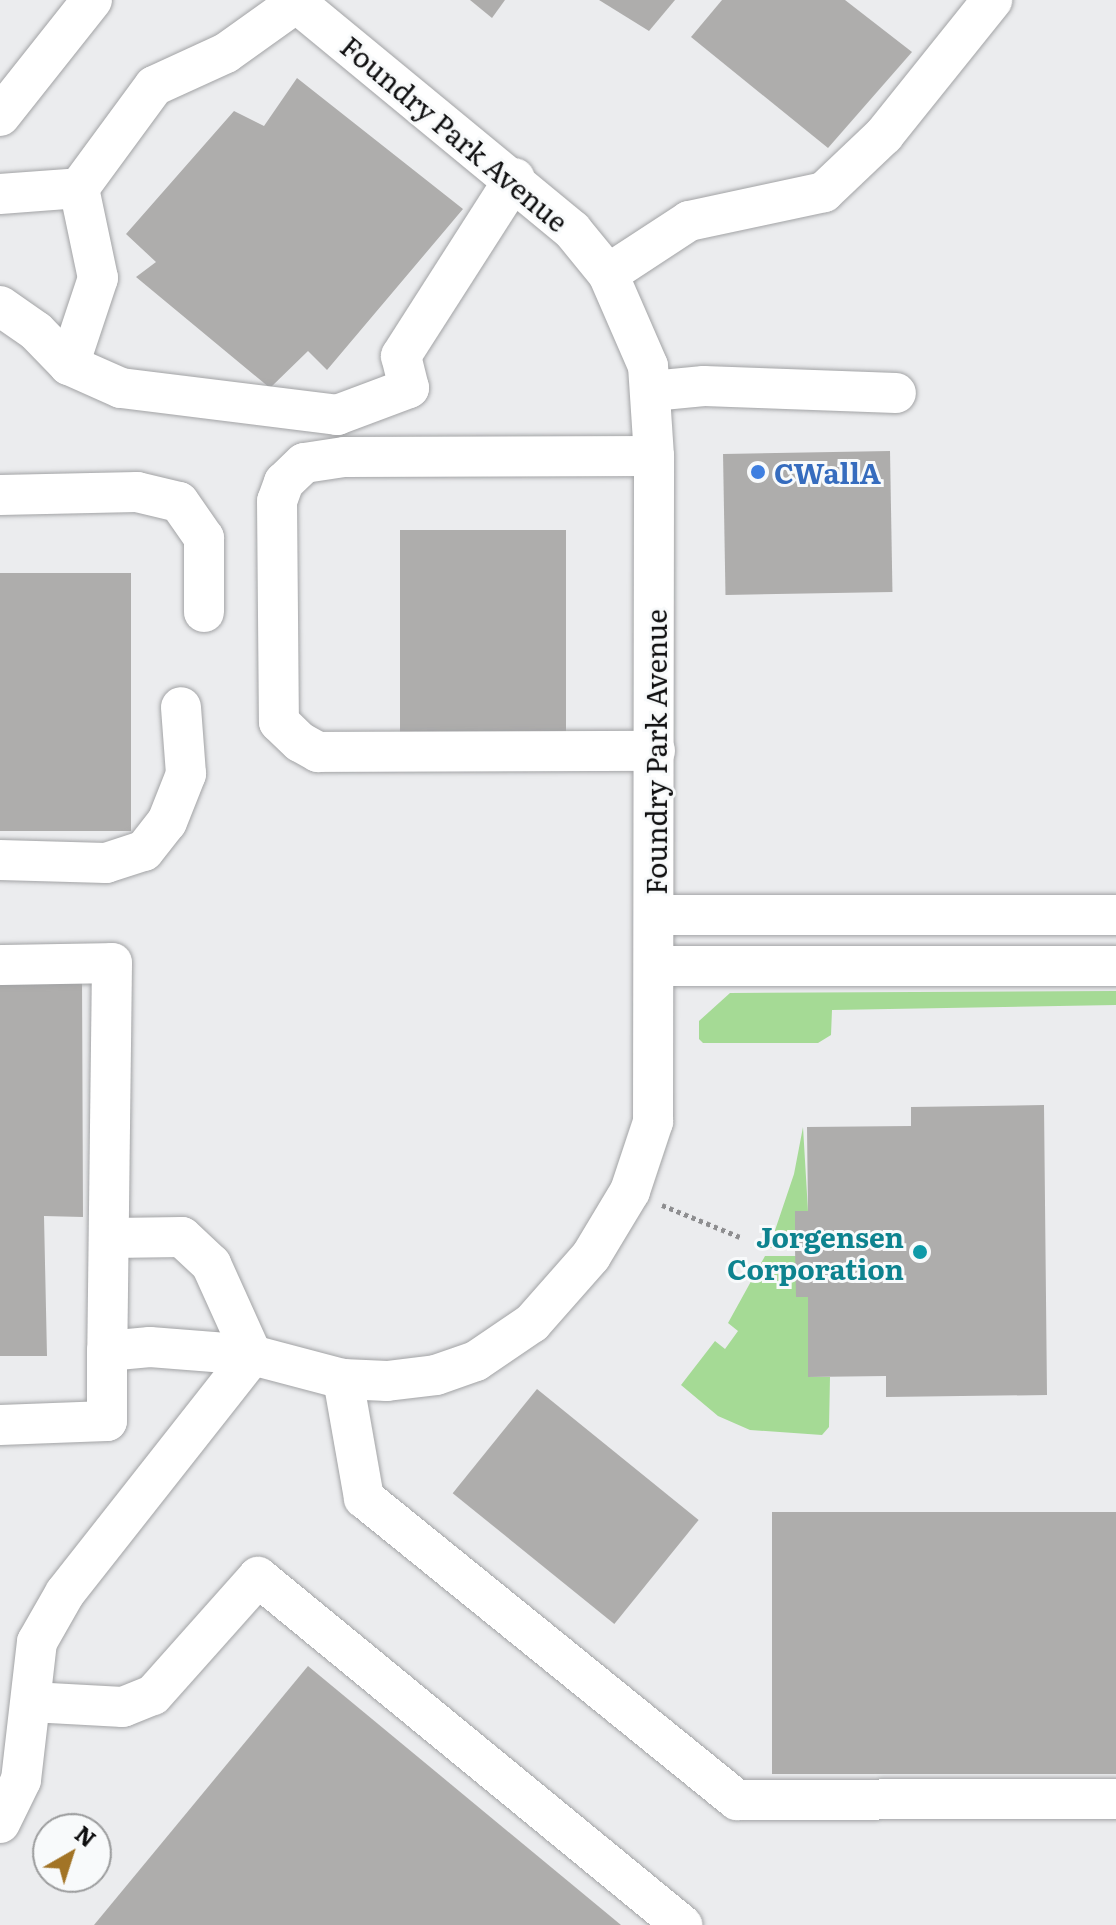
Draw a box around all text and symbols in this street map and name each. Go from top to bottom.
street label: Foundry Park Avenue [335,28,575,238]
place label: CWallA [774,455,881,489]
marker: CWallA [749,463,767,481]
street label: Foundry Park Avenue [638,609,672,895]
place label: Jorgensen Corporation [727,1219,904,1285]
marker: Jorgensen Corporation [911,1243,929,1261]
north arrow [32,1813,112,1893]
text: N [69,1817,104,1854]

